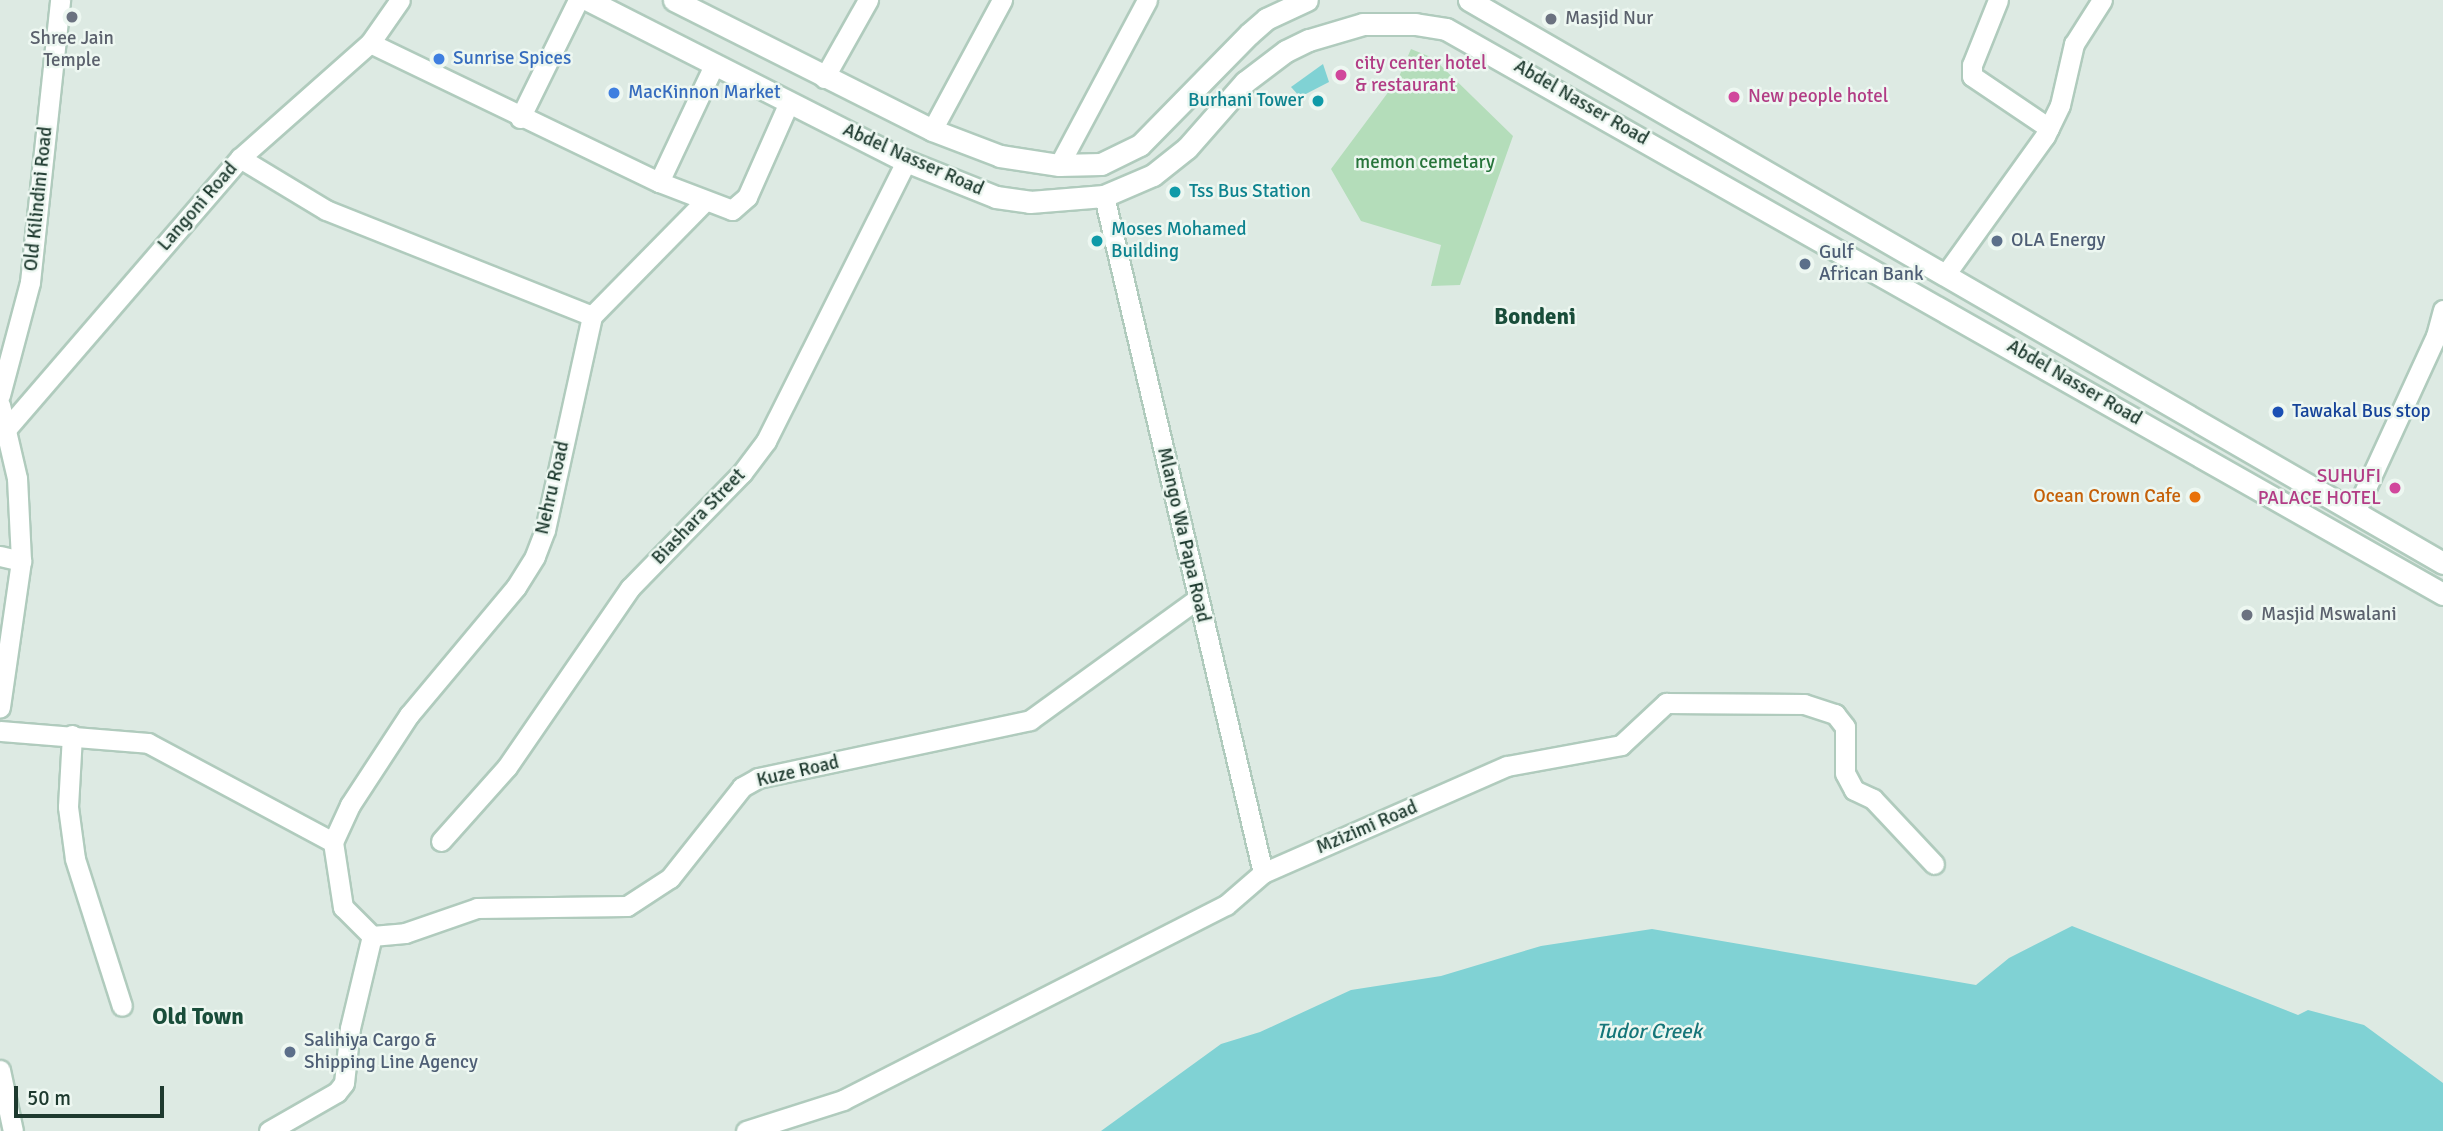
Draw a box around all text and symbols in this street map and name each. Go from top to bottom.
place label: Masjid Nur [1565,8,1653,30]
marker: Shree Jain Temple [64,9,80,25]
marker: Masjid Nur [1543,11,1559,27]
place label: Shree Jain Temple [30,28,114,72]
place label: Sunrise Spices [453,48,571,70]
marker: Sunrise Spices [431,51,447,67]
place label: city center hotel & restaurant [1355,53,1486,97]
street label: Abdel Nasser Road [1510,55,1652,151]
marker: city center hotel & restaurant [1333,67,1349,83]
place label: MacKinnon Market [628,82,781,104]
marker: MacKinnon Market [606,85,622,101]
place label: New people hotel [1748,86,1888,108]
marker: New people hotel [1726,89,1742,105]
place label: Burhani Tower [1188,90,1304,112]
marker: Burhani Tower [1310,93,1326,109]
street label: Abdel Nasser Road [839,119,987,201]
street label: Old Kilindini Road [20,126,58,272]
park label: memon cemetary [1355,152,1495,174]
street label: Langoni Road [153,158,243,256]
place label: Tss Bus Station [1189,181,1311,203]
marker: Tss Bus Station [1167,184,1183,200]
place label: Moses Mohamed Building [1111,219,1246,263]
place label: OLA Energy [2011,230,2105,252]
marker: Moses Mohamed Building [1089,233,1105,249]
marker: OLA Energy [1989,233,2005,249]
place label: Gulf African Bank [1819,242,1924,286]
marker: Gulf African Bank [1797,256,1813,272]
district label: Bondeni [1494,303,1576,331]
street label: Abdel Nasser Road [2003,335,2145,431]
place label: Tawakal Bus stop [2292,401,2431,423]
marker: Tawakal Bus stop [2270,404,2286,420]
street label: Nehru Road [531,439,575,537]
street label: Mlango Wa Papa Road [1152,445,1214,625]
street label: Biashara Street [647,464,751,570]
place label: SUHUFI PALACE HOTEL [2258,466,2381,510]
marker: SUHUFI PALACE HOTEL [2387,480,2403,496]
place label: Ocean Crown Cafe [2033,486,2181,508]
marker: Ocean Crown Cafe [2187,489,2203,505]
place label: Masjid Mswalani [2261,604,2397,626]
marker: Masjid Mswalani [2239,607,2255,623]
street label: Kuze Road [755,751,841,793]
street label: Mzizimi Road [1313,796,1421,860]
district label: Old Town [152,1003,244,1031]
water label: Tudor Creek [1596,1018,1702,1044]
place label: Salihiya Cargo & Shipping Line Agency [304,1030,478,1074]
marker: Salihiya Cargo & Shipping Line Agency [282,1044,298,1060]
scale bar [18,1072,168,1116]
text: 50 m [27,1085,71,1111]

